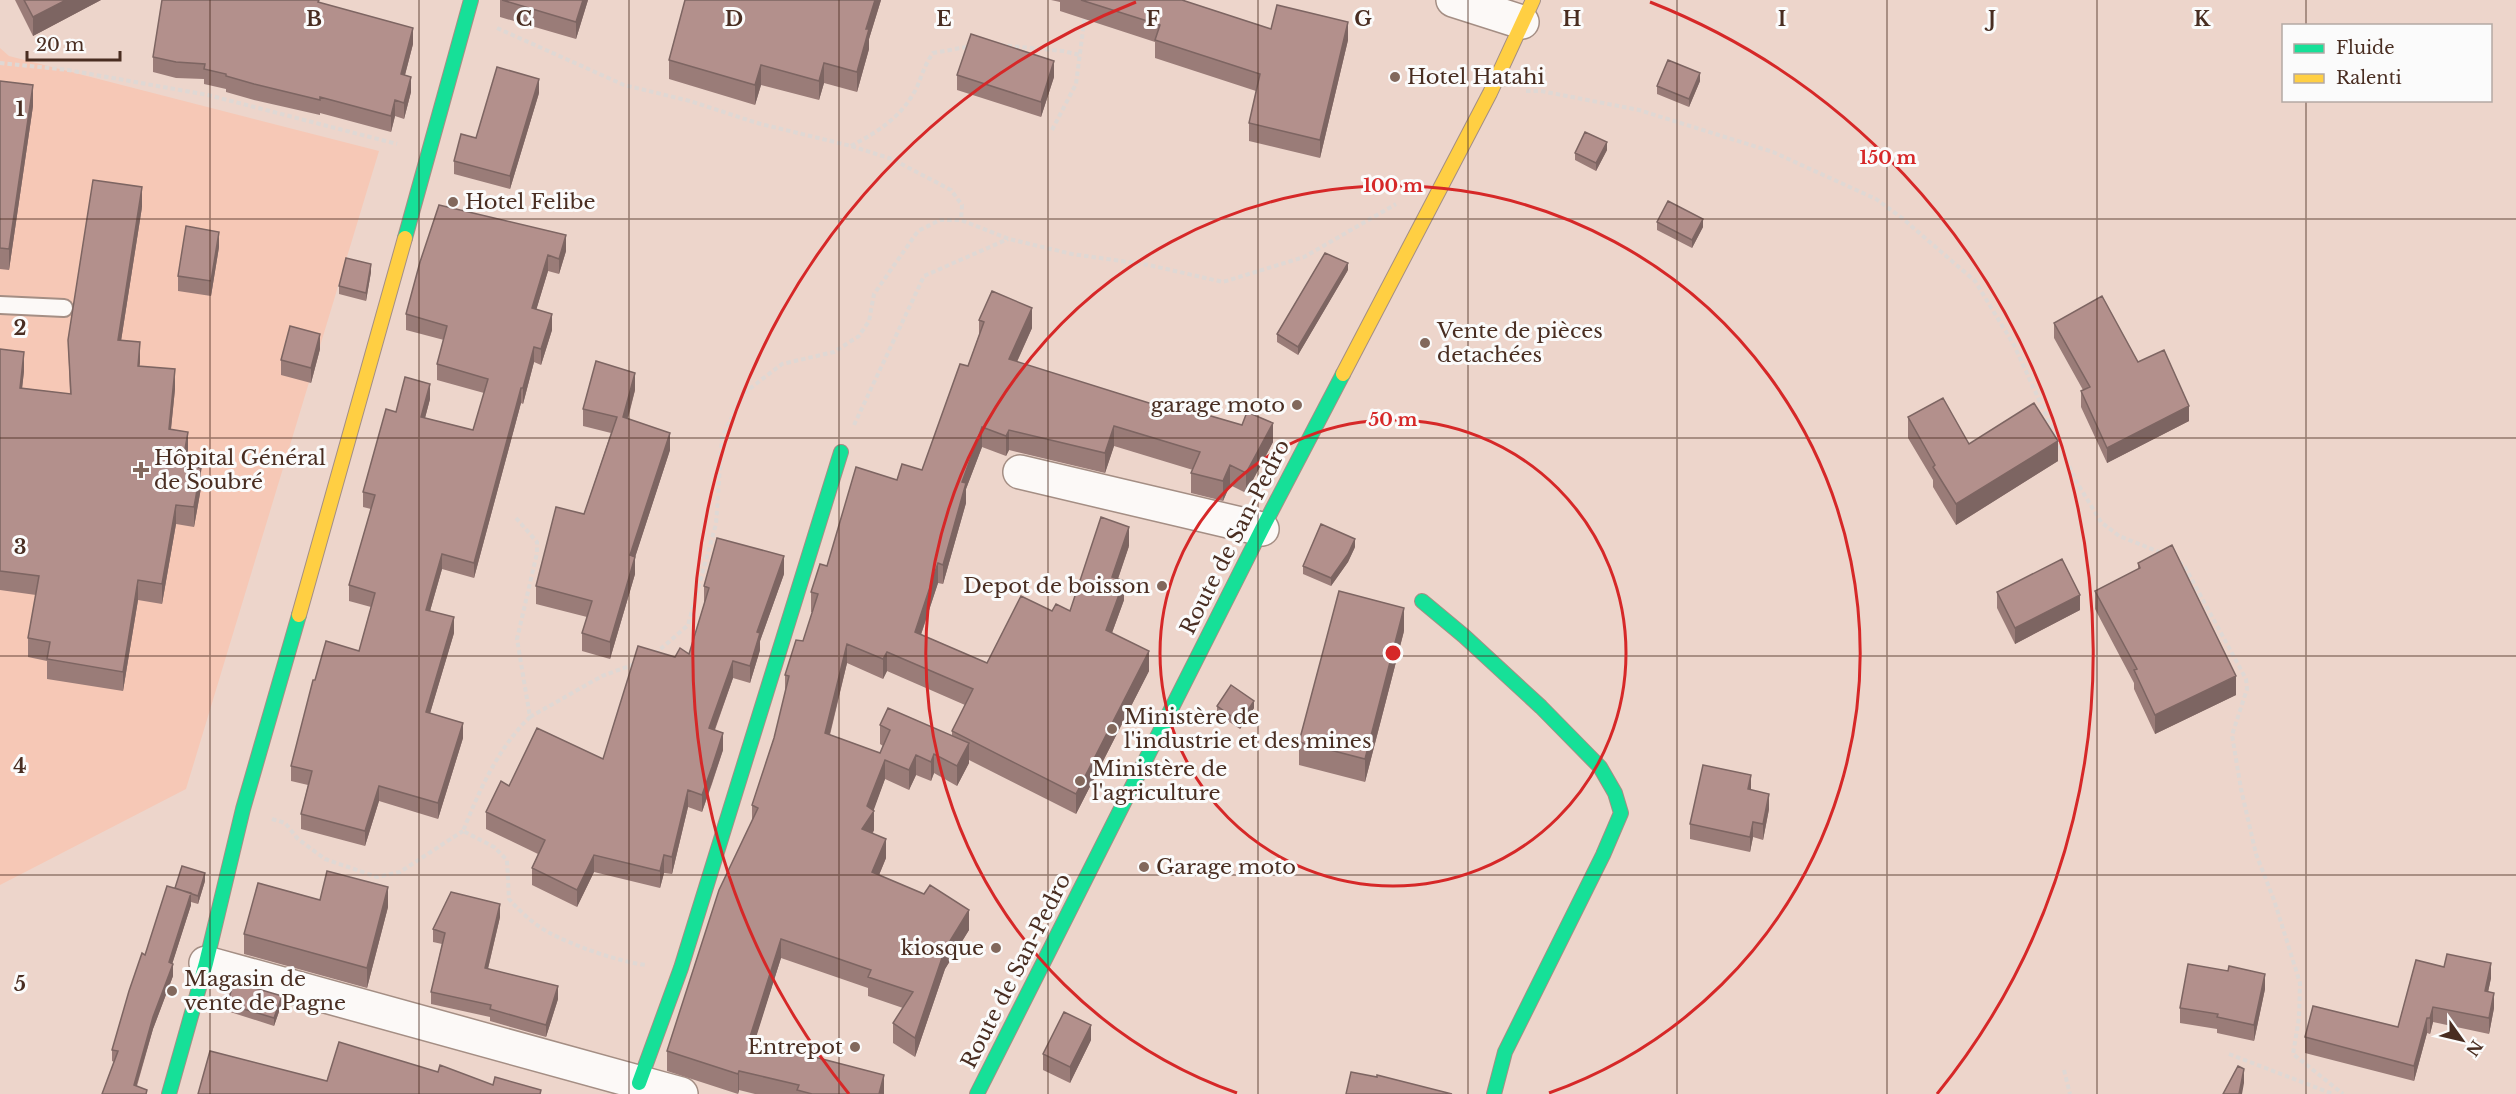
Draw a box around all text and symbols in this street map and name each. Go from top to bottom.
text: B [306,7,322,31]
text: C [516,7,532,31]
text: D [725,7,743,31]
text: E [936,7,952,31]
text: F [1146,7,1160,31]
text: G [1354,7,1372,31]
text: H [1563,7,1582,31]
text: I [1778,7,1786,31]
text: J [1984,7,1996,31]
text: K [2194,7,2211,31]
scale bar [27,24,120,62]
legend [2282,24,2492,102]
text: 20 m [36,34,84,56]
text: Fluide [2336,37,2395,59]
place label: Hotel Hatahi [1407,64,1545,90]
text: Ralenti [2336,67,2402,89]
marker: Hotel Hatahi [1388,70,1402,84]
text: 1 [16,97,25,121]
text: 150 m [1860,147,1917,169]
text: 100 m [1363,175,1423,197]
place label: Hotel Felibe [465,189,595,215]
marker: Hotel Felibe [446,195,460,209]
text: 2 [13,316,27,340]
place label: Vente de pièces detachées [1436,318,1603,368]
marker: Vente de pièces detachées [1418,336,1432,350]
place label: garage moto [1151,392,1285,418]
marker: garage moto [1290,398,1304,412]
text: 50 m [1369,409,1418,431]
street label: Route de San-Pedro [1175,435,1295,639]
place label: Hôpital Général de Soubré [154,445,326,495]
marker: Hôpital Général de Soubré [132,461,150,479]
text: 3 [14,535,26,559]
place label: Depot de boisson [963,573,1150,599]
marker: Depot de boisson [1155,579,1169,593]
centre of rings [1383,643,1403,663]
place label: Ministère de l'industrie et des mines [1124,704,1371,754]
marker: Ministère de l'industrie et des mines [1105,722,1119,736]
text: 4 [13,754,27,778]
place label: Ministère de l'agriculture [1092,756,1227,806]
marker: Ministère de l'agriculture [1073,774,1087,788]
place label: Garage moto [1156,854,1296,880]
marker: Garage moto [1137,860,1151,874]
street label: Route de San-Pedro [956,869,1076,1073]
place label: kiosque [901,935,984,961]
marker: kiosque [989,941,1003,955]
place label: Magasin de vente de Pagne [184,966,346,1016]
text: 5 [14,972,26,996]
marker: Magasin de vente de Pagne [165,984,179,998]
north arrow [2432,1010,2492,1070]
place label: Entrepot [748,1034,843,1060]
text: N [2462,1037,2487,1060]
marker: Entrepot [848,1040,862,1054]

